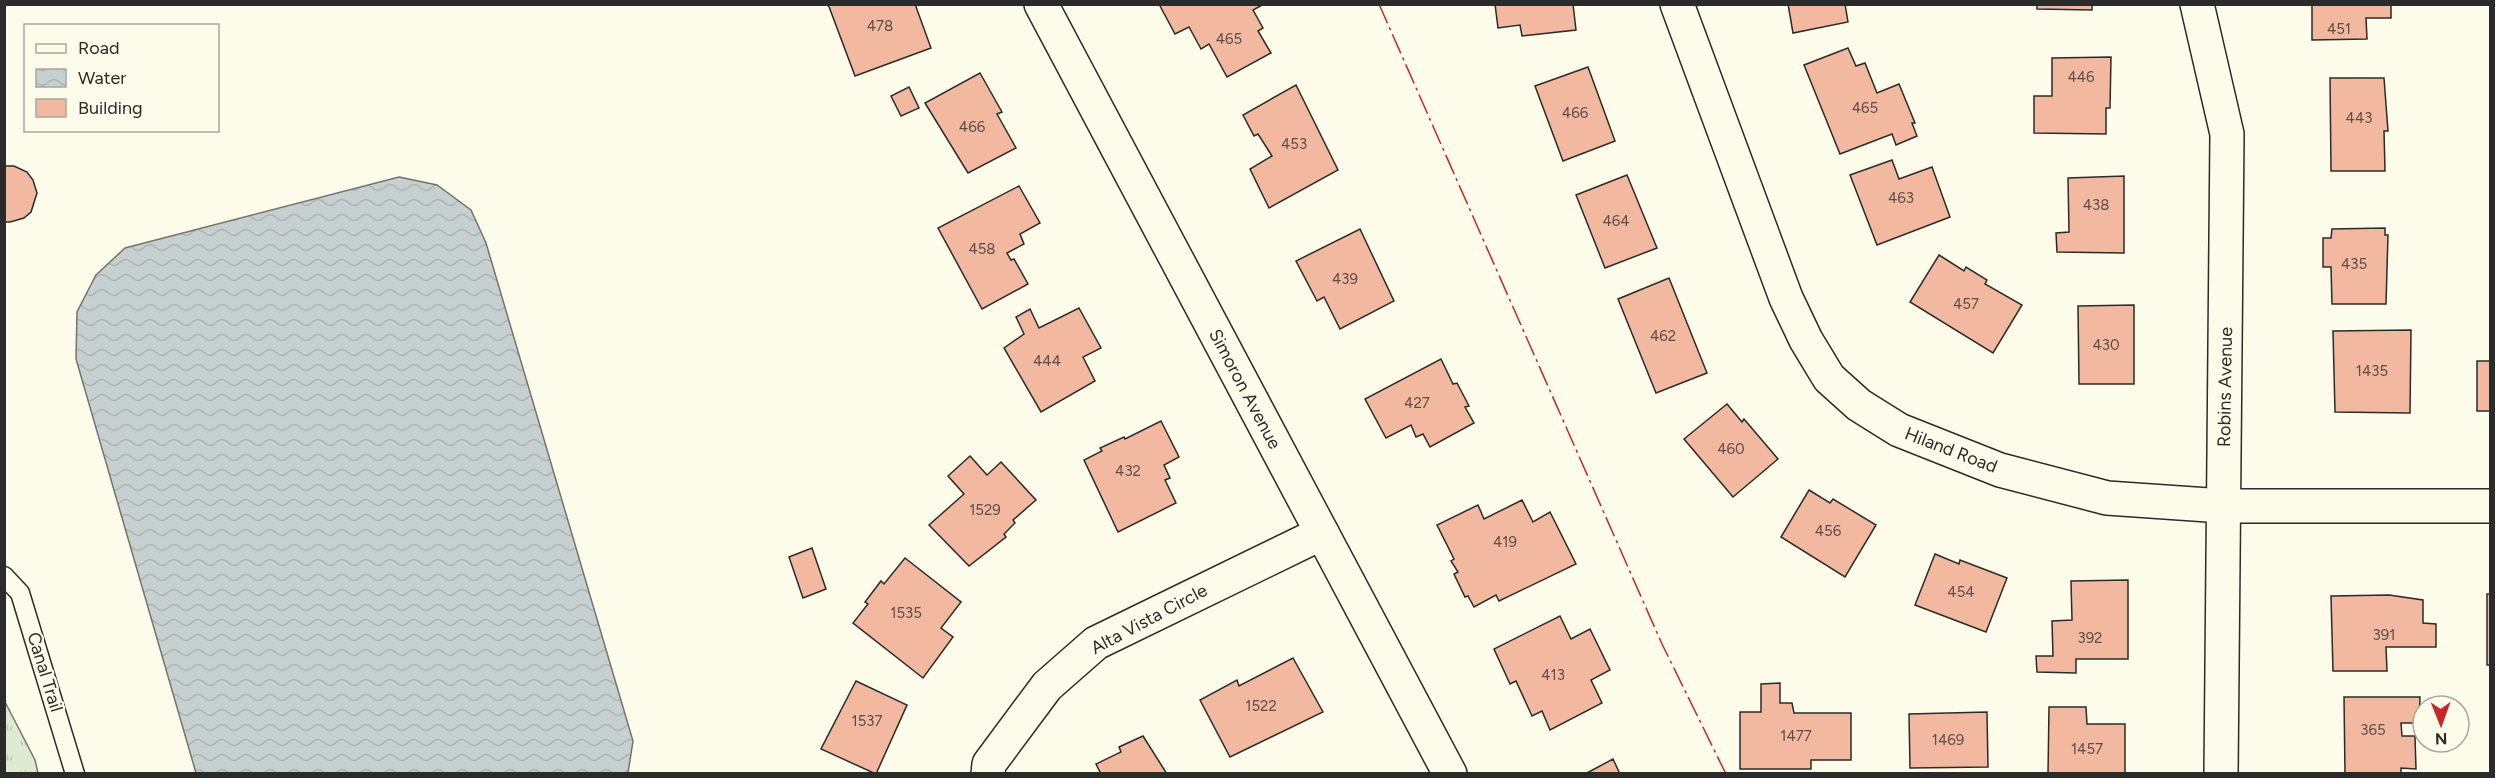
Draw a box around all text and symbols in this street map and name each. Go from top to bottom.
house number: 478 [867,17,893,35]
house number: 451 [2327,20,2351,38]
legend [24,24,219,132]
house number: 465 [1216,30,1242,48]
text: Road [78,37,119,59]
text: Water [78,67,126,89]
house number: 446 [2067,68,2095,86]
text: Building [78,97,143,119]
house number: 465 [1852,99,1878,117]
house number: 466 [1562,104,1589,122]
house number: 443 [2346,109,2372,127]
house number: 466 [959,118,986,136]
house number: 453 [1281,135,1307,153]
house number: 463 [1888,189,1914,207]
house number: 438 [2083,196,2109,214]
house number: 464 [1602,212,1630,230]
house number: 458 [968,240,996,258]
house number: 435 [2341,255,2367,273]
house number: 439 [1332,270,1358,288]
house number: 457 [1953,295,1979,313]
street label: Simoron Avenue [1204,325,1286,453]
house number: 462 [1650,327,1676,345]
street label: Robins Avenue [2213,327,2237,447]
house number: 430 [2092,336,2120,354]
house number: 444 [1033,352,1061,370]
house number: 1435 [2356,362,2388,380]
house number: 427 [1404,394,1430,412]
street label: Hiland Road [1902,422,2000,478]
house number: 460 [1717,440,1745,458]
house number: 432 [1115,462,1141,480]
house number: 1529 [969,501,1001,519]
house number: 456 [1815,522,1842,540]
house number: 419 [1493,533,1517,551]
street label: Alta Vista Circle [1087,579,1211,659]
house number: 454 [1947,583,1975,601]
house number: 1535 [890,604,922,622]
house number: 391 [2373,626,2395,644]
street label: Canal Trail [22,629,68,715]
house number: 392 [2077,629,2103,647]
house number: 413 [1541,666,1565,684]
north arrow [2411,694,2471,754]
house number: 1522 [1245,697,1277,715]
house number: 1537 [851,712,883,730]
house number: 365 [2360,721,2386,739]
house number: 1477 [1780,727,1812,745]
text: N [2435,729,2448,748]
house number: 1469 [1932,731,1964,749]
house number: 1457 [2071,740,2103,758]

